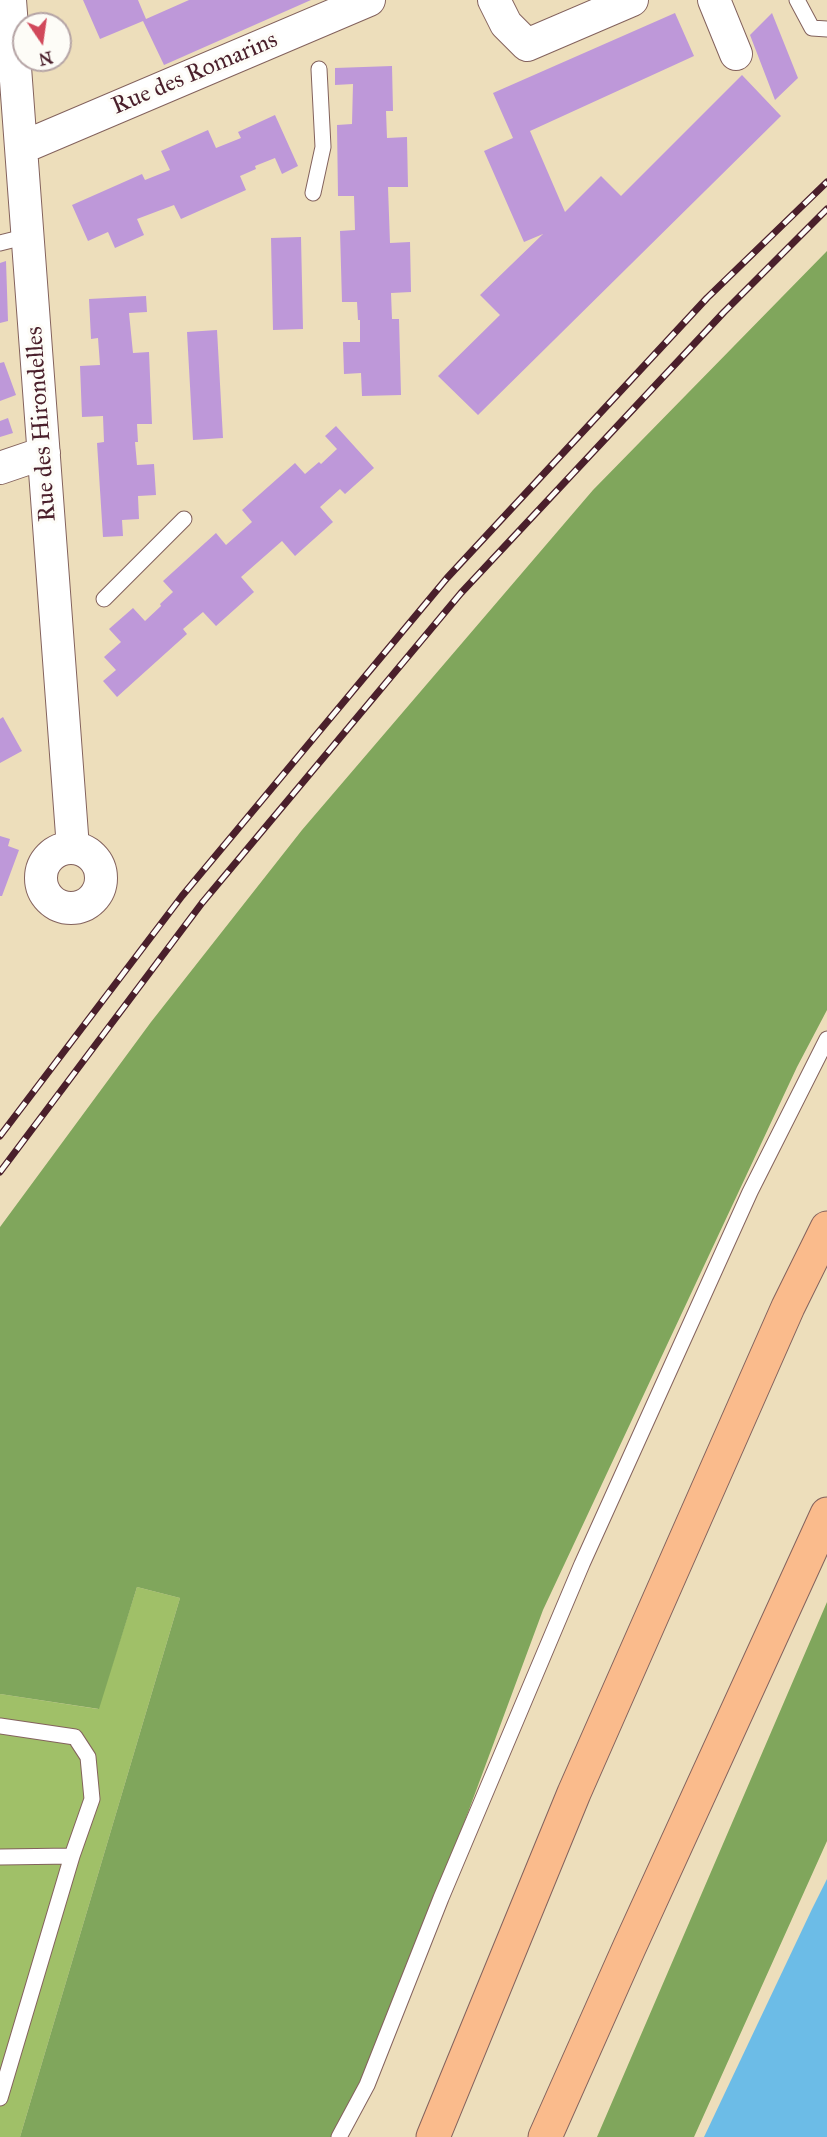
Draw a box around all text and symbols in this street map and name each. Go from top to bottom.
north arrow [12,12,72,72]
street label: Rue des Romarins [108,26,282,122]
text: N [37,47,54,69]
street label: Rue des Hirondelles [21,325,63,523]

